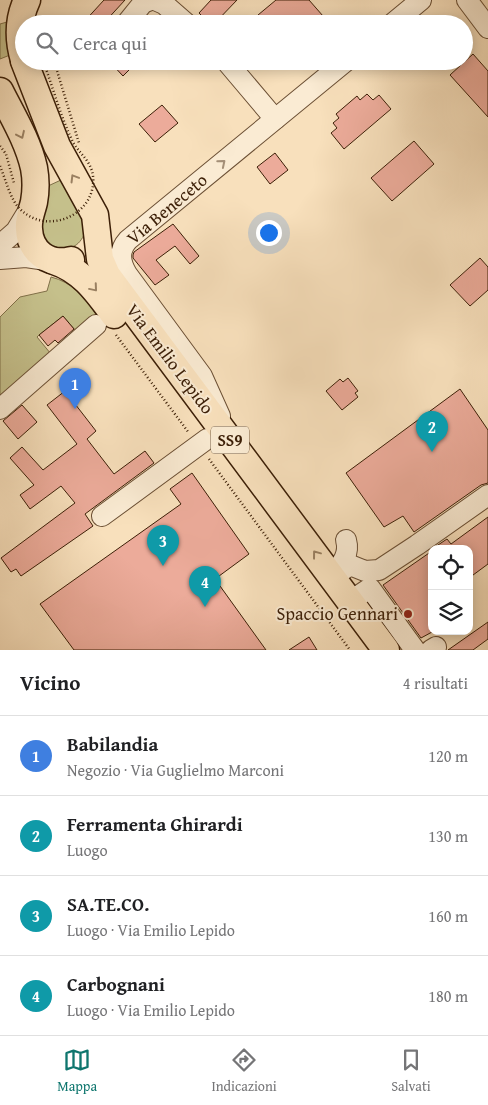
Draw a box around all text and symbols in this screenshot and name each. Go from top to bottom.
search box [15,15,473,70]
icon: search [33,29,61,57]
text: Cerca qui [73,29,147,57]
one-way arrow [14,130,25,139]
one-way arrow [216,160,225,168]
street label: Via Beneceto [120,167,213,251]
one-way arrow [71,174,81,183]
your location [256,220,282,246]
one-way arrow [88,283,97,292]
street label: Via Emilio Lepido [120,298,221,420]
pin: 1 [59,368,91,409]
pin: 2 [416,411,448,452]
road number: SS9 [211,426,249,454]
pin: 3 [147,525,179,566]
map controls [428,545,473,635]
button: locate [428,545,473,590]
one-way arrow [313,551,321,560]
pin: 4 [189,566,221,607]
button: layers [428,590,473,635]
place label: Spaccio Gennari [277,600,398,627]
marker: Spaccio Gennari [402,608,414,620]
text: Vicino [20,667,80,698]
text: 4 risultati [403,671,468,695]
text: Babilandia [67,730,158,758]
text: 1 [32,744,40,768]
text: 120 m [428,744,468,768]
text: Negozio · Via Guglielmo Marconi [67,758,284,782]
text: Ferramenta Ghirardi [67,810,243,838]
text: 2 [32,824,40,848]
text: 130 m [428,824,468,848]
text: Luogo [67,838,108,862]
text: SA.TE.CO. [67,890,149,918]
text: 3 [32,904,40,928]
text: 160 m [428,904,468,928]
text: Luogo · Via Emilio Lepido [67,918,235,942]
text: Carbognani [67,970,165,998]
text: 4 [32,984,40,1008]
text: 180 m [428,984,468,1008]
text: Luogo · Via Emilio Lepido [67,998,235,1022]
tab: Mappa [57,1046,97,1096]
tab: Indicazioni [211,1046,277,1096]
tab: Salvati [391,1046,431,1096]

